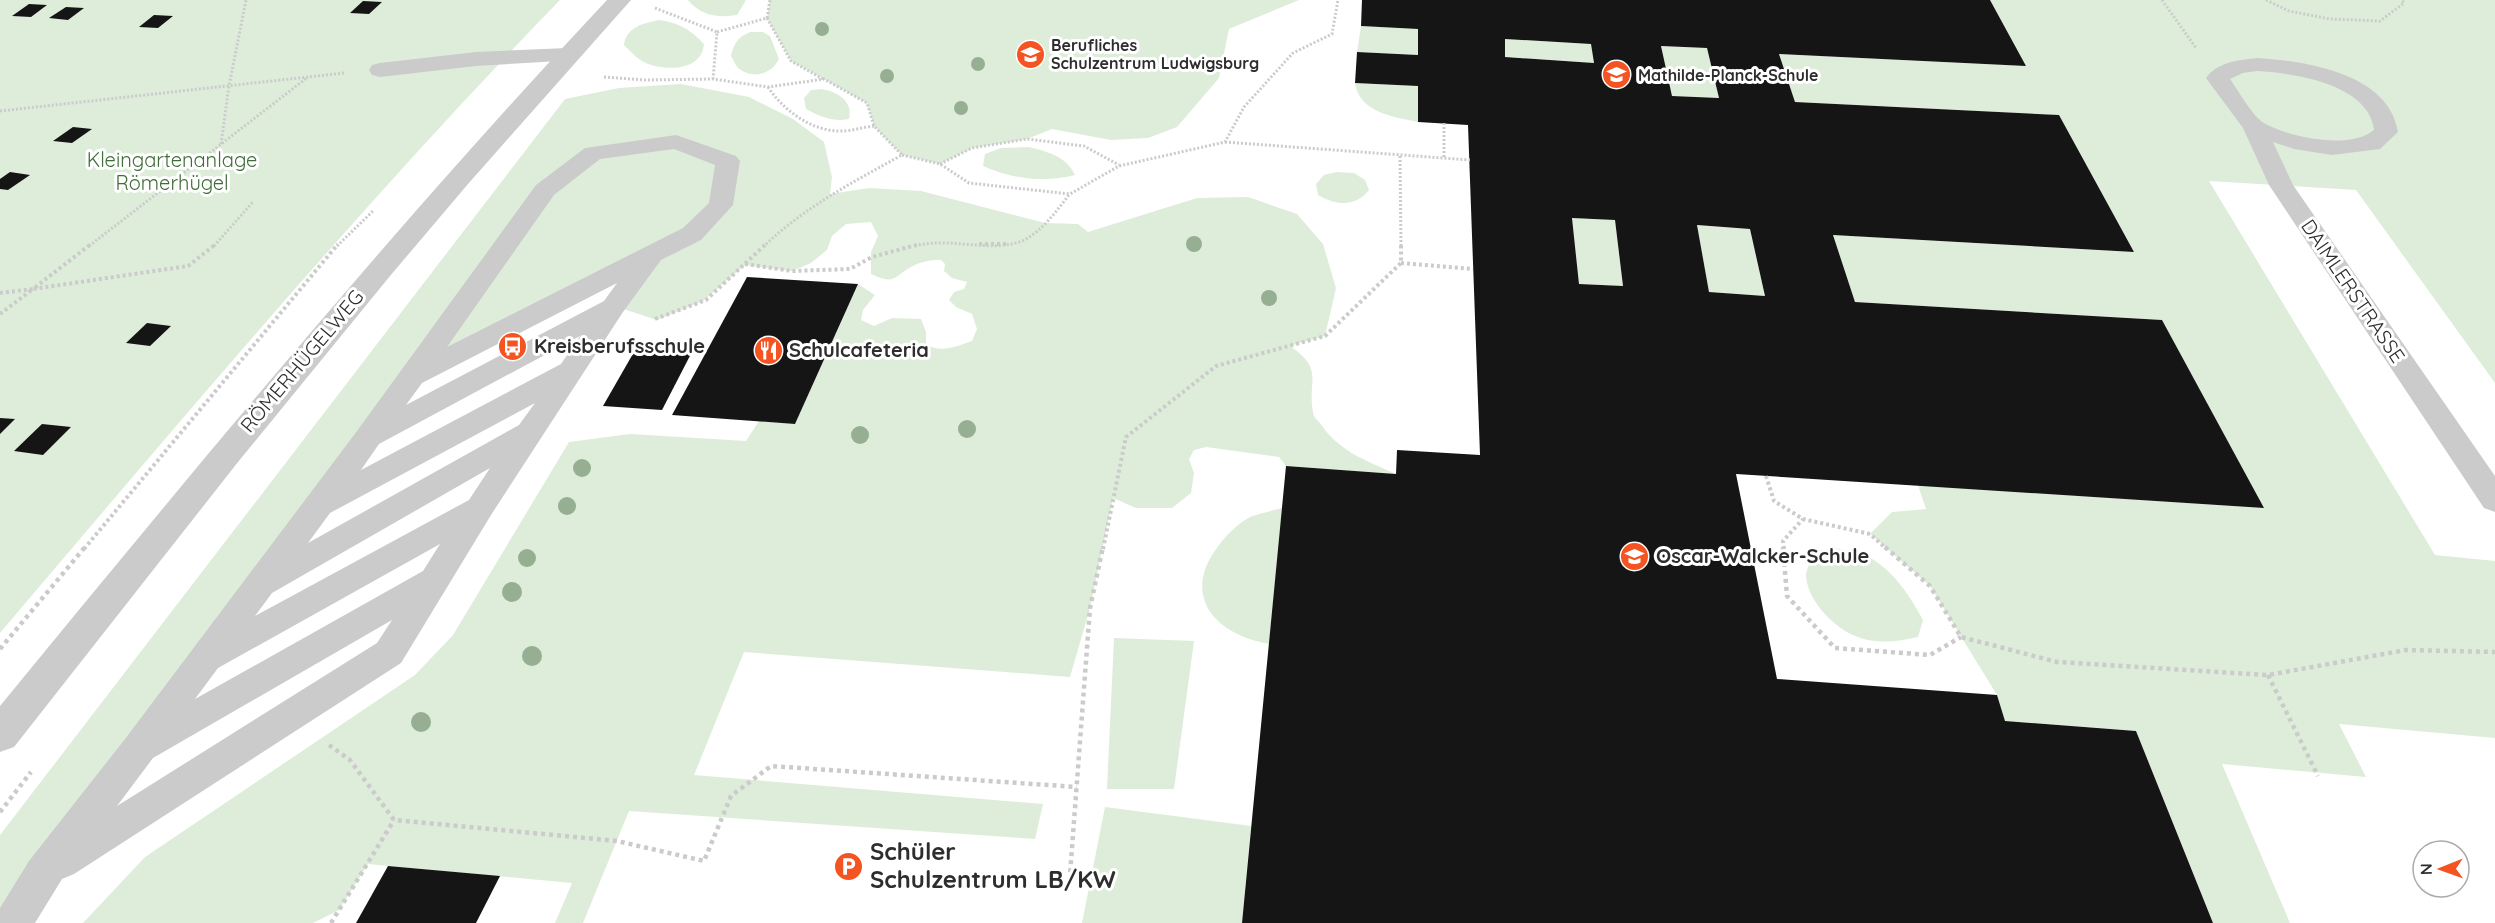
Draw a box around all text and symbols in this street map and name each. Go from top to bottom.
place label: Berufliches Schulzentrum Ludwigsburg [1051,35,1259,73]
school or university icon: Berufliches Schulzentrum Ludwigsburg [1014,38,1046,70]
school or university icon: Mathilde-Planck-Schule [1601,59,1633,91]
place label: Mathilde-Planck-Schule [1638,65,1818,85]
park label: Kleingartenanlage Römerhügel [87,147,257,195]
street label: DAIMLERSTRASSE [2296,214,2411,367]
street label: RÖMERHÜGELWEG [235,284,369,437]
bus stop icon: Kreisberufsschule [497,330,529,362]
place label: Kreisberufsschule [534,333,705,358]
restaurant icon: Schulcafeteria [752,334,784,366]
place label: Schulcafeteria [789,337,929,362]
school or university icon: Oscar-Walcker-Schule [1619,540,1651,572]
place label: Oscar-Walcker-Schule [1656,543,1869,568]
place label: Schüler Schulzentrum LB/KW [870,836,1116,894]
north arrow [2411,839,2471,899]
parking icon: Schüler Schulzentrum LB/KW [833,850,865,882]
text: N [2416,863,2436,875]

